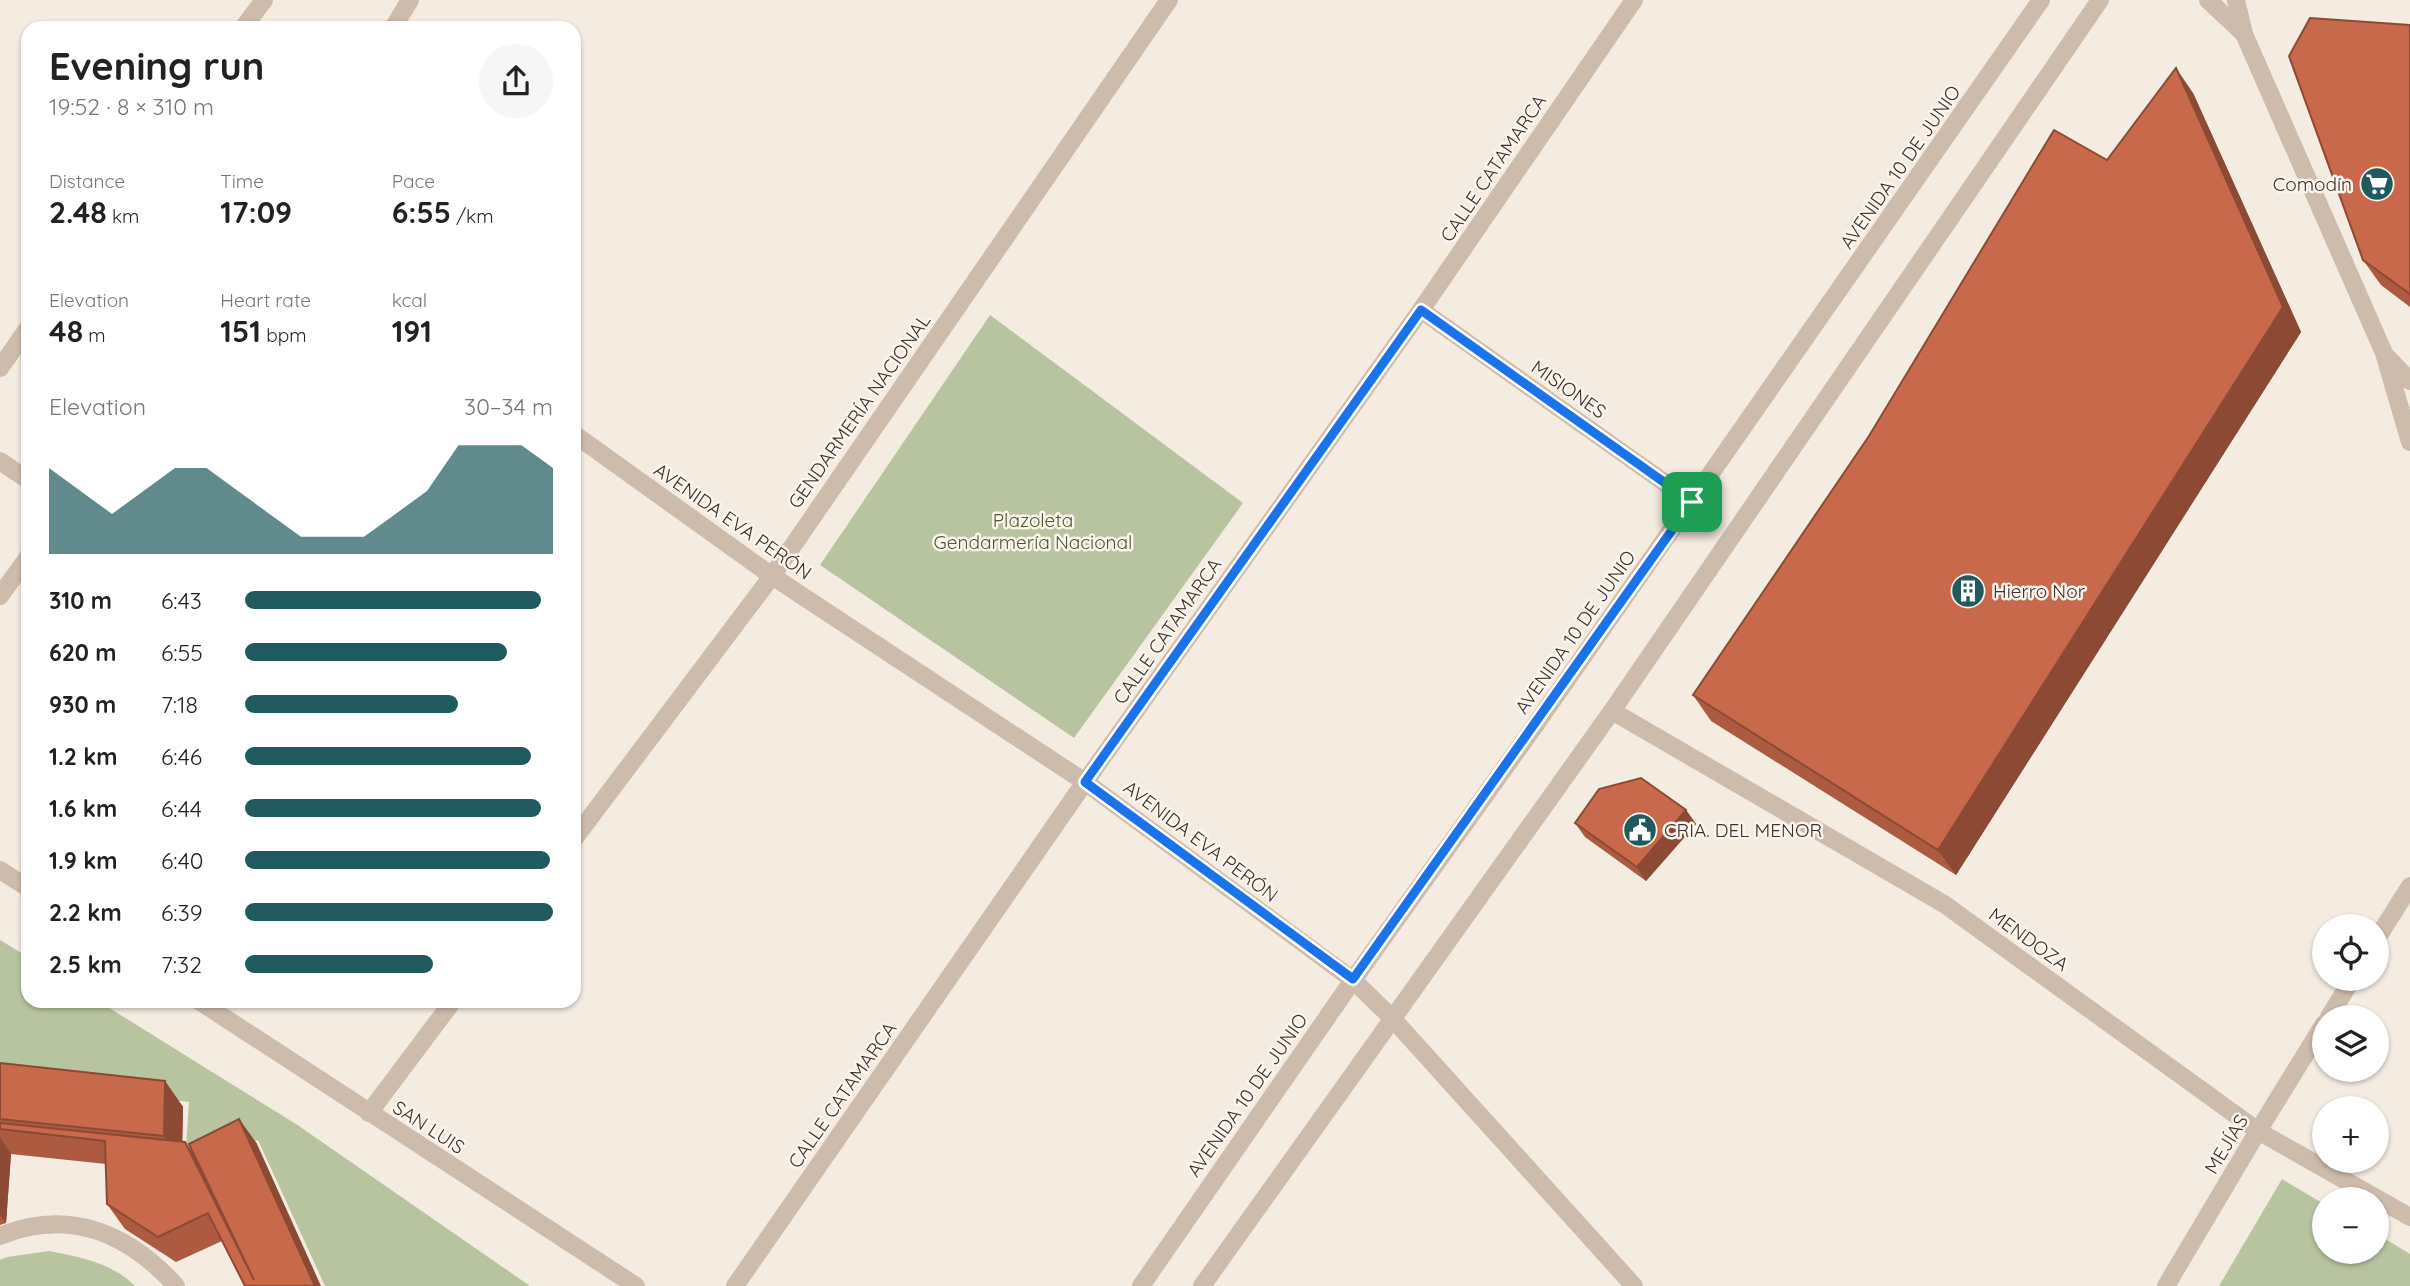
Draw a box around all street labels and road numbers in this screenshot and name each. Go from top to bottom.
street label: AVENIDA 10 DE JUNIO [1834,81,1966,253]
street label: CALLE CATAMARCA [1435,90,1551,246]
street label: GENDARMERÍA NACIONAL [783,309,935,513]
street label: MISIONES [1527,355,1611,423]
street label: AVENIDA EVA PERÓN [649,458,817,584]
street label: AVENIDA 10 DE JUNIO [1509,546,1641,718]
street label: CALLE CATAMARCA [1108,553,1226,709]
street label: AVENIDA EVA PERÓN [1119,775,1283,907]
street label: MENDOZA [1984,902,2074,976]
street label: AVENIDA 10 DE JUNIO [1181,1009,1313,1181]
street label: CALLE CATAMARCA [783,1017,901,1173]
street label: SAN LUIS [389,1095,469,1159]
street label: MEJÍAS [2199,1110,2253,1178]

